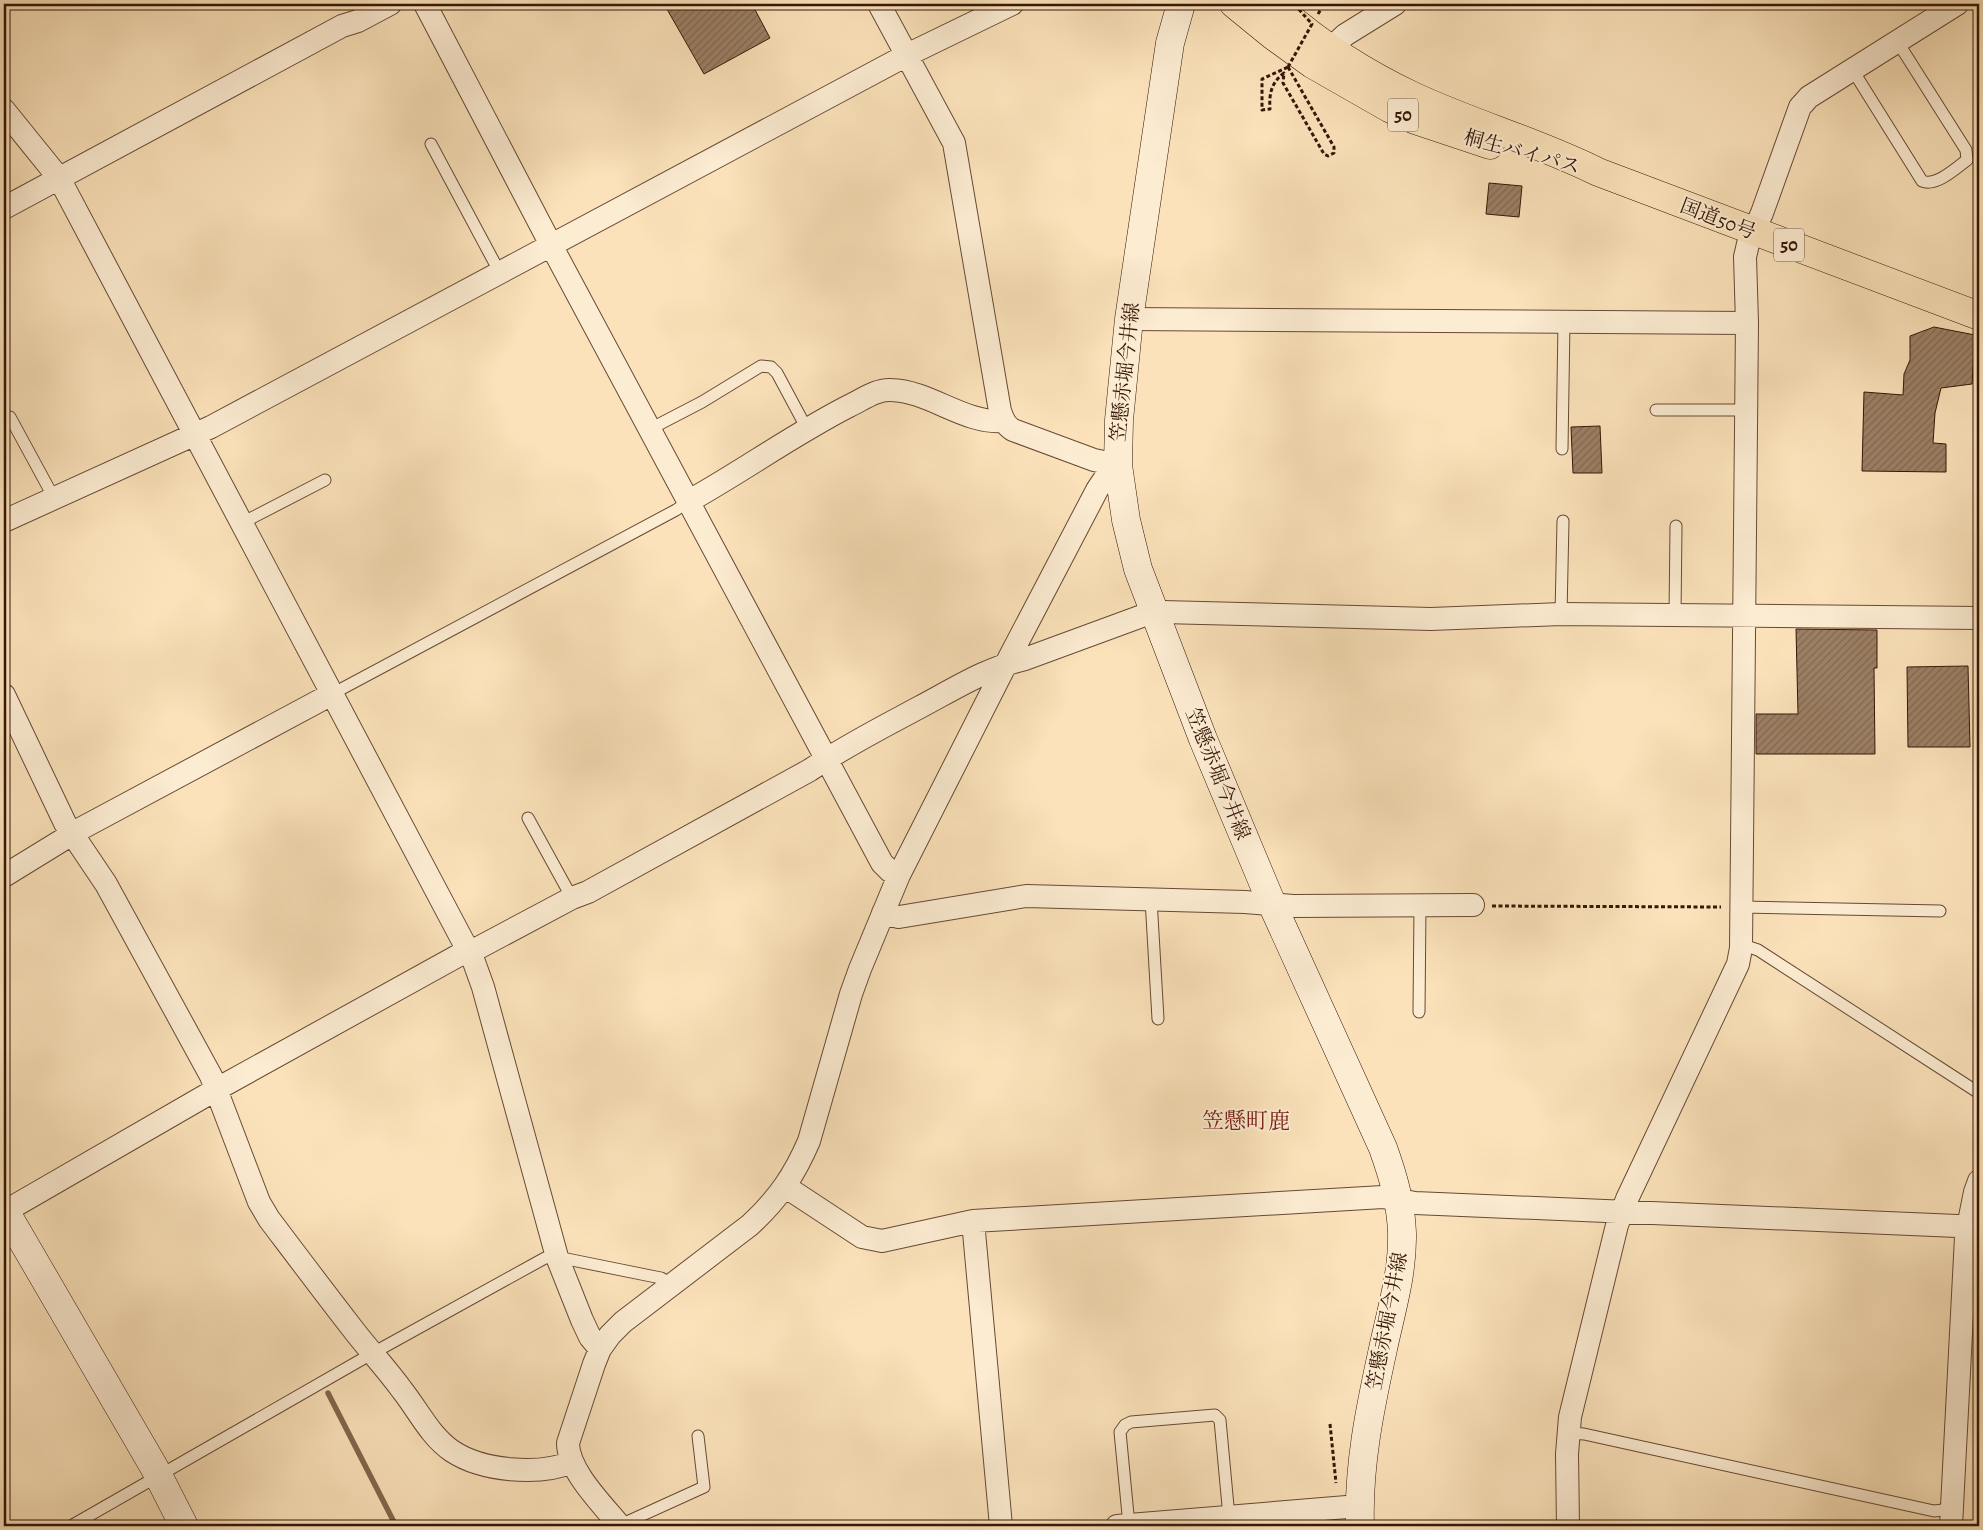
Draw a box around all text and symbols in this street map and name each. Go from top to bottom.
road number: 50 [1388,98,1418,132]
street label: 桐生バイパス [1461,123,1583,181]
street label: 国道50号 [1676,192,1760,246]
road number: 50 [1774,228,1804,262]
street label: 笠懸赤堀今井線 [1104,301,1146,443]
street label: 笠懸赤堀今井線 [1179,704,1257,844]
district label: 笠懸町鹿 [1202,1106,1290,1136]
street label: 笠懸赤堀今井線 [1360,1250,1414,1392]

